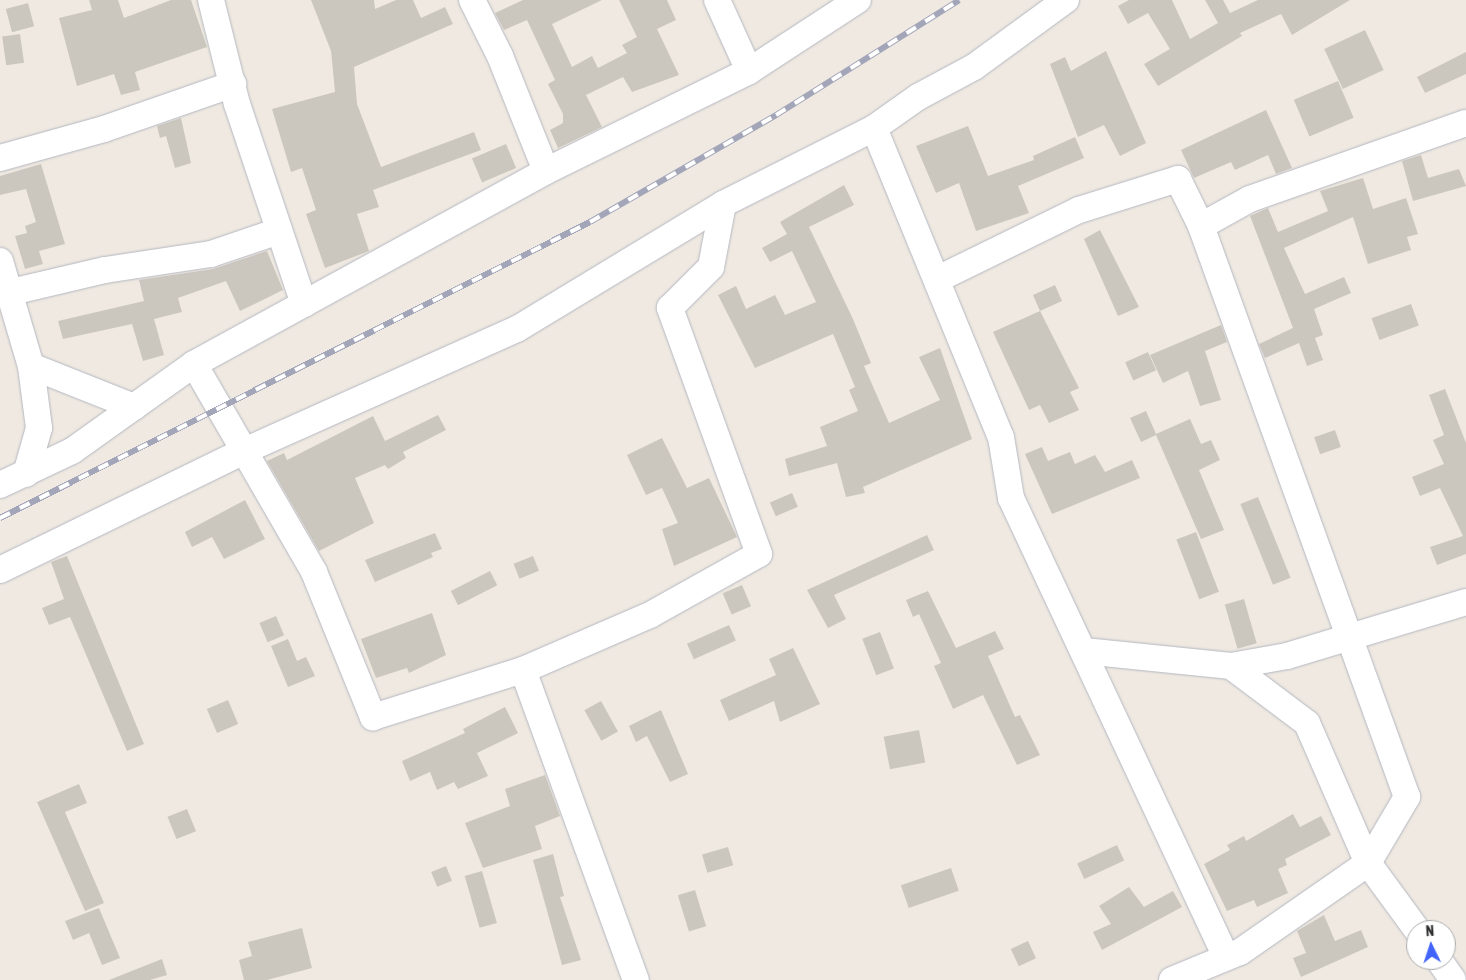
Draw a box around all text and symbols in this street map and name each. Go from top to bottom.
north arrow [1406,920,1456,970]
text: N [1425,923,1435,939]

